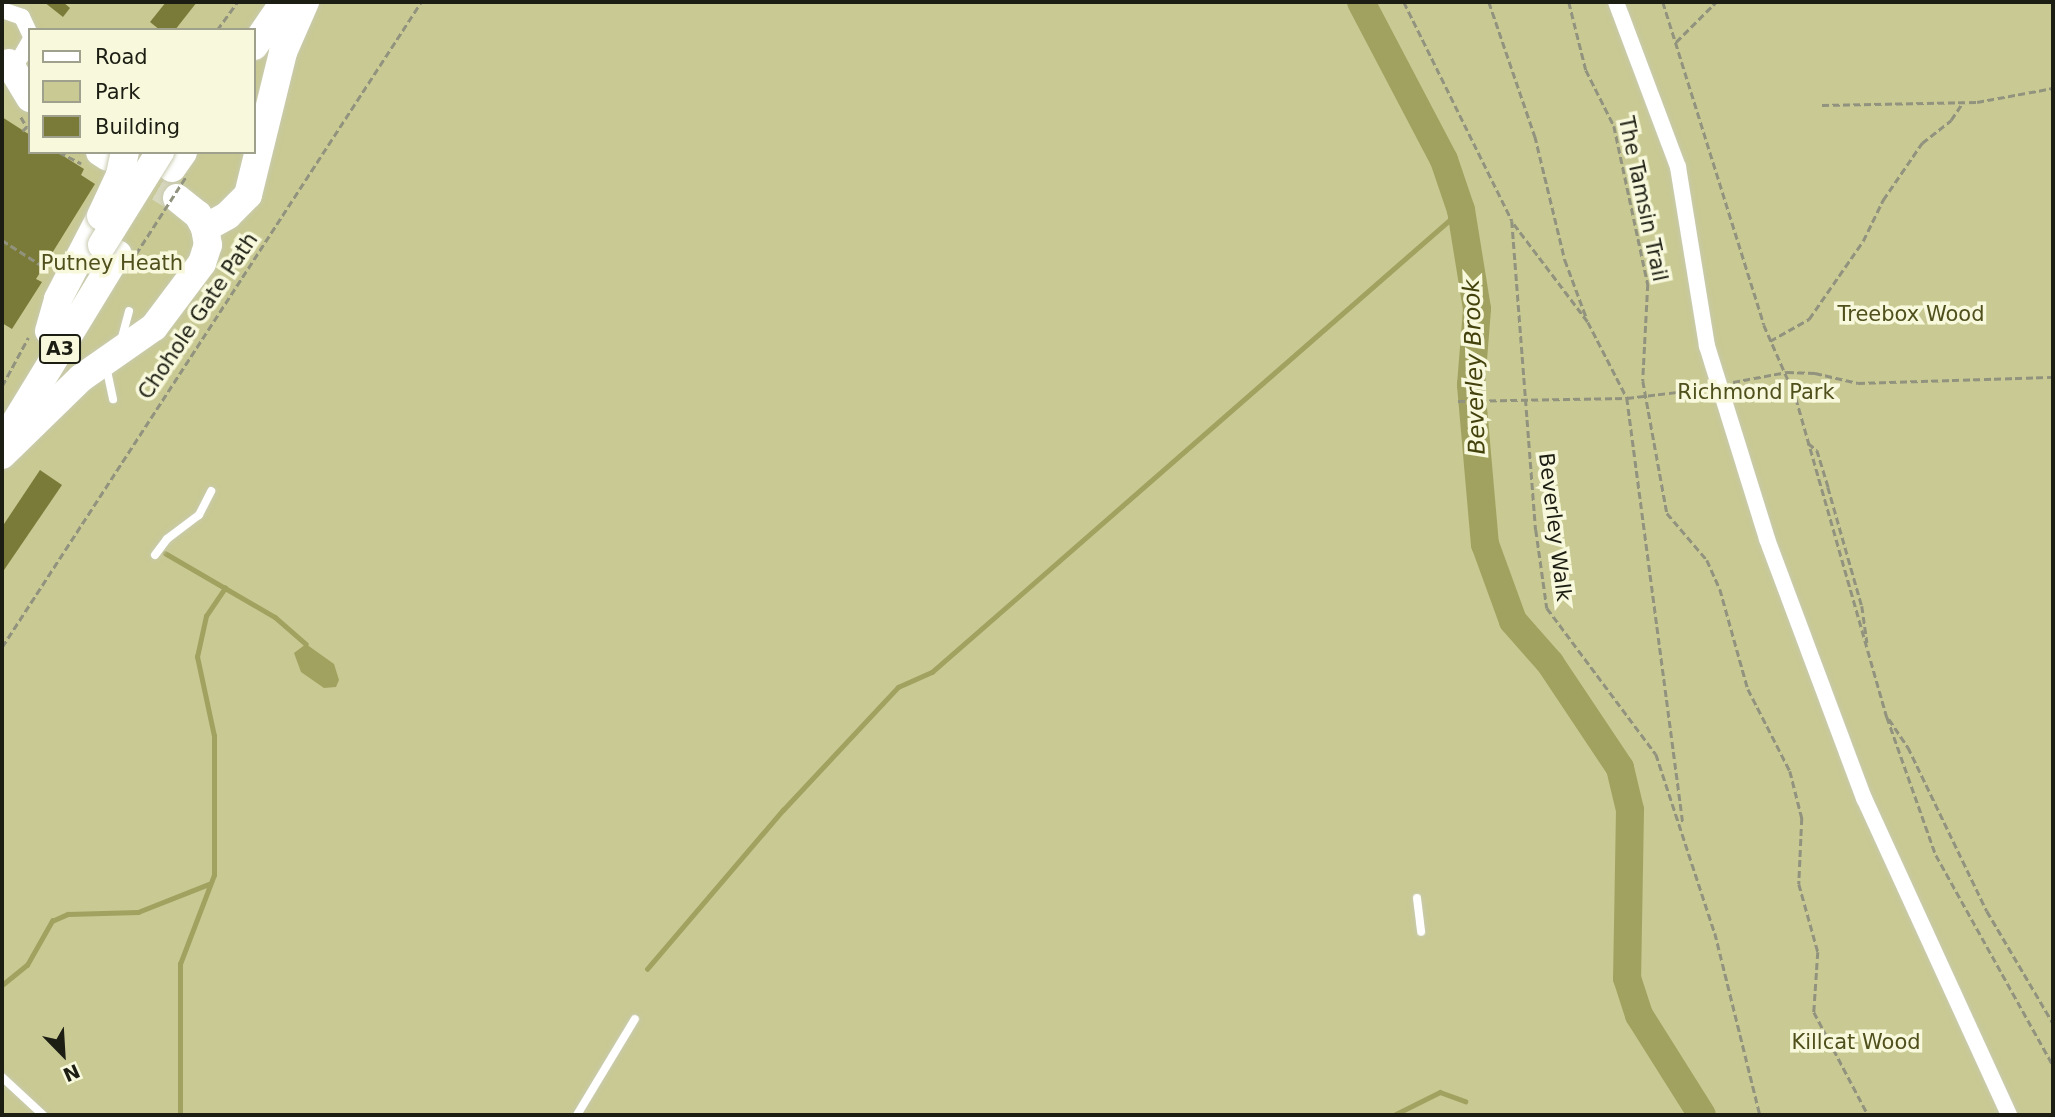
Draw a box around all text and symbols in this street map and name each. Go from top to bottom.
legend [28,28,256,154]
text: Road [95,45,148,69]
text: Park [95,80,140,104]
street label: The Tamsin Trail [1613,114,1673,284]
text: Building [95,115,180,139]
street label: Chohole Gate Path [133,228,263,404]
park label: Putney Heath [41,250,183,276]
water label: Beverley Brook [1457,279,1491,455]
park label: Treebox Wood [1838,301,1984,327]
road number: A3 [39,334,81,364]
park label: Richmond Park [1677,379,1835,405]
street label: Beverley Walk [1533,451,1577,603]
north arrow [28,1019,98,1089]
park label: Killcat Wood [1791,1029,1921,1055]
text: N [60,1060,83,1086]

